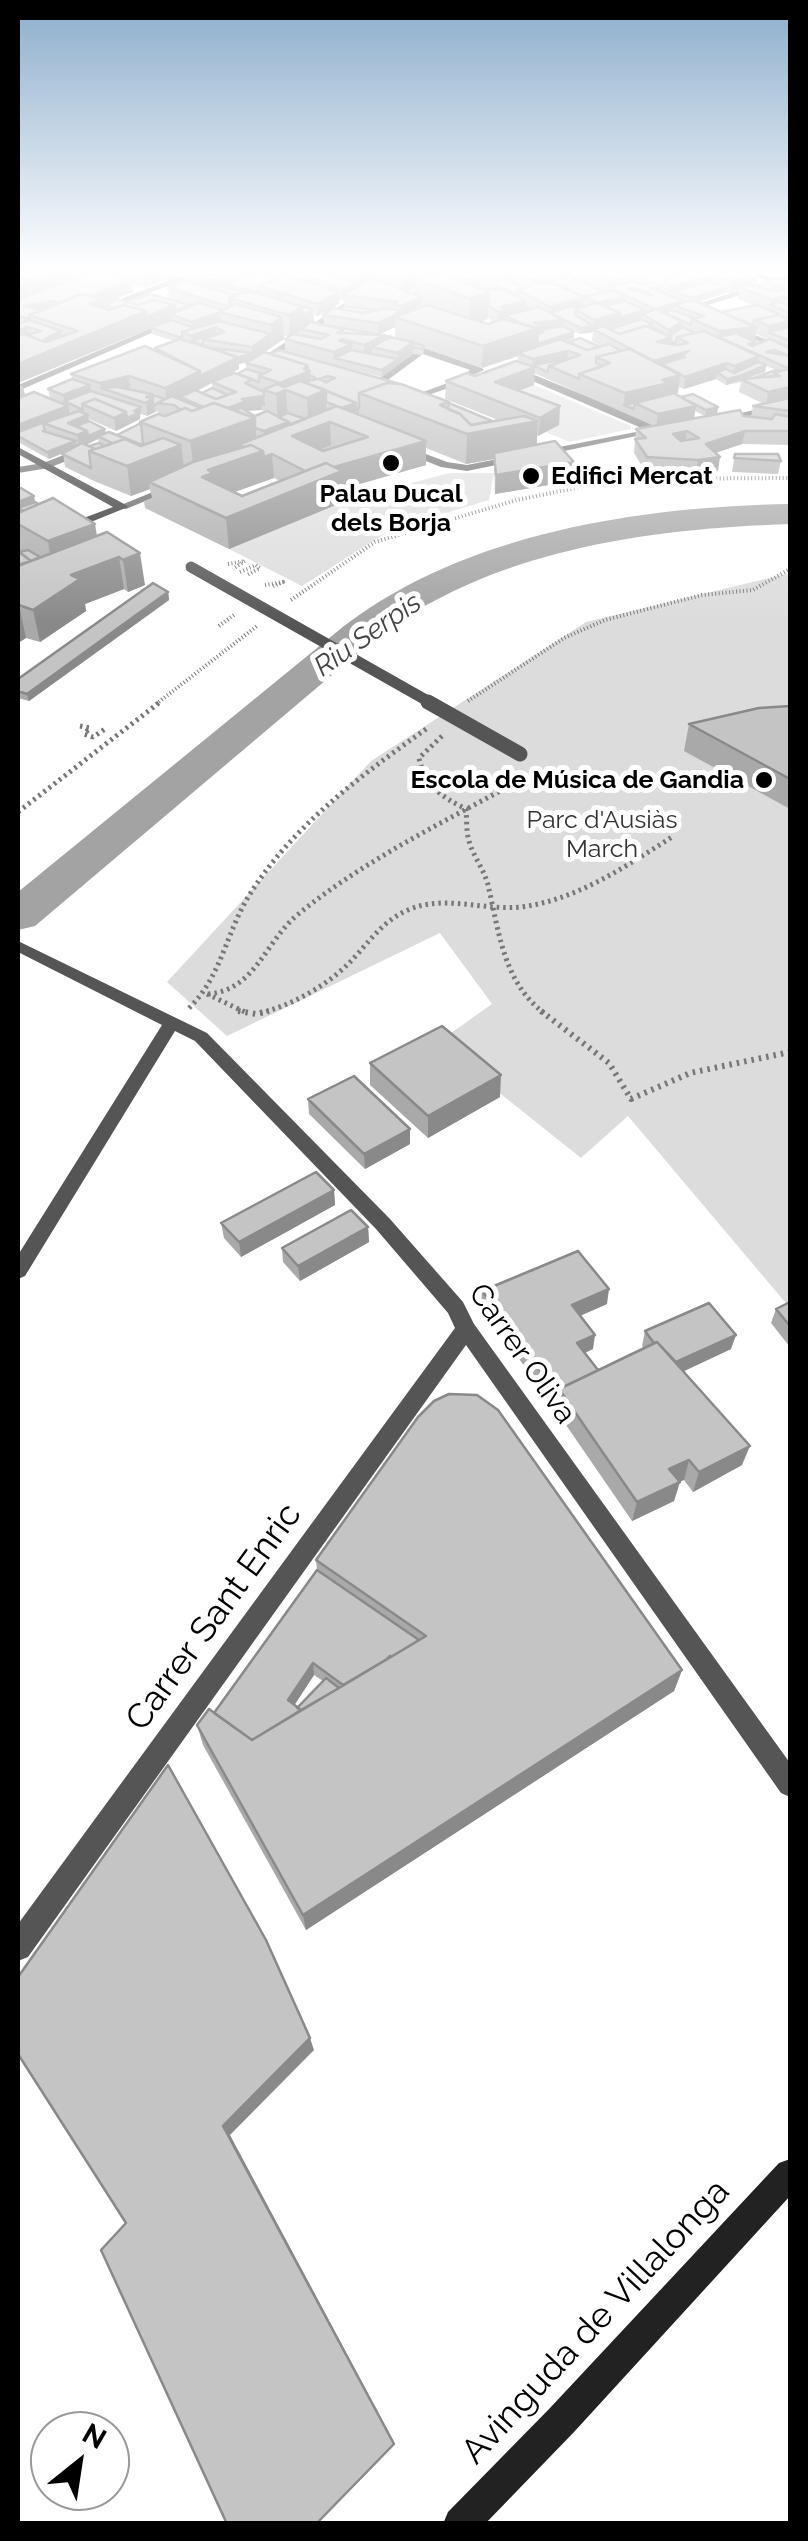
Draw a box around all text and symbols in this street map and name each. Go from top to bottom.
marker: Palau Ducal dels Borja [380,452,402,474]
place label: Edifici Mercat [551,461,713,491]
marker: Edifici Mercat [520,465,542,487]
place label: Palau Ducal dels Borja [319,479,463,538]
water label: Riu Serpis [308,586,428,684]
place label: Escola de Música de Gandia [410,765,744,795]
marker: Escola de Música de Gandia [753,769,775,791]
park label: Parc d'Ausiàs March [526,805,678,864]
street label: Carrer Oliva [461,1277,583,1431]
street label: Carrer Sant Enric [117,1495,311,1739]
street label: Avinguda de Villalonga [453,2171,739,2473]
north arrow [30,2411,130,2511]
text: N [77,2417,112,2456]

